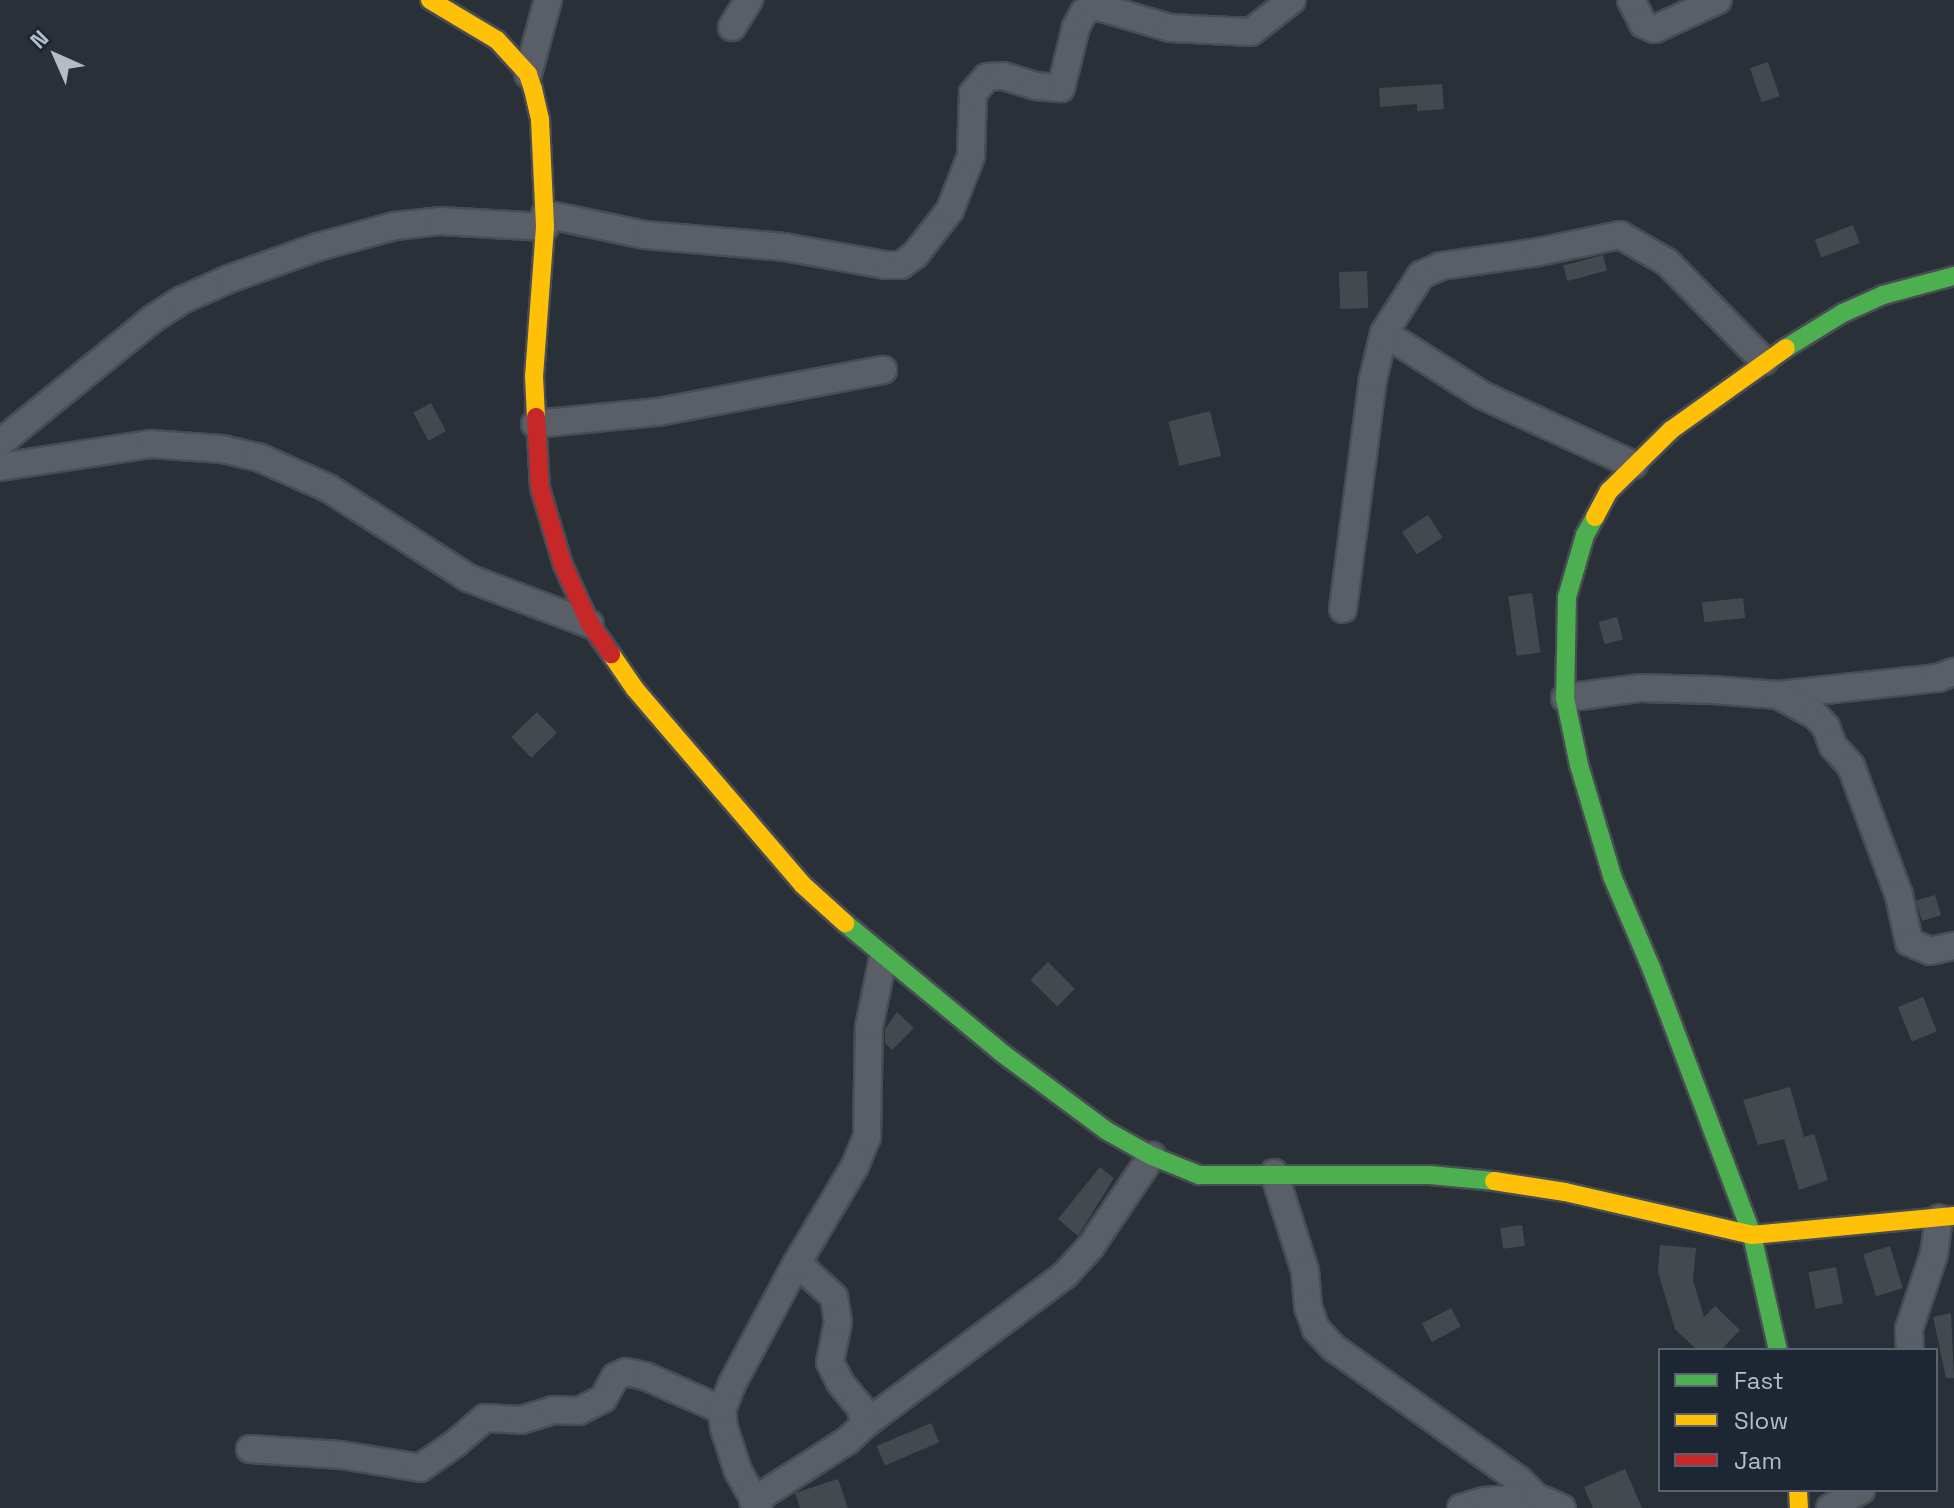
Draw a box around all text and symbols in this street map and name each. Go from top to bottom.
north arrow [16,16,96,96]
text: N [24,24,54,54]
legend [1658,1348,1938,1492]
text: Fast [1734,1365,1784,1396]
text: Slow [1734,1405,1788,1436]
text: Jam [1734,1445,1782,1476]

